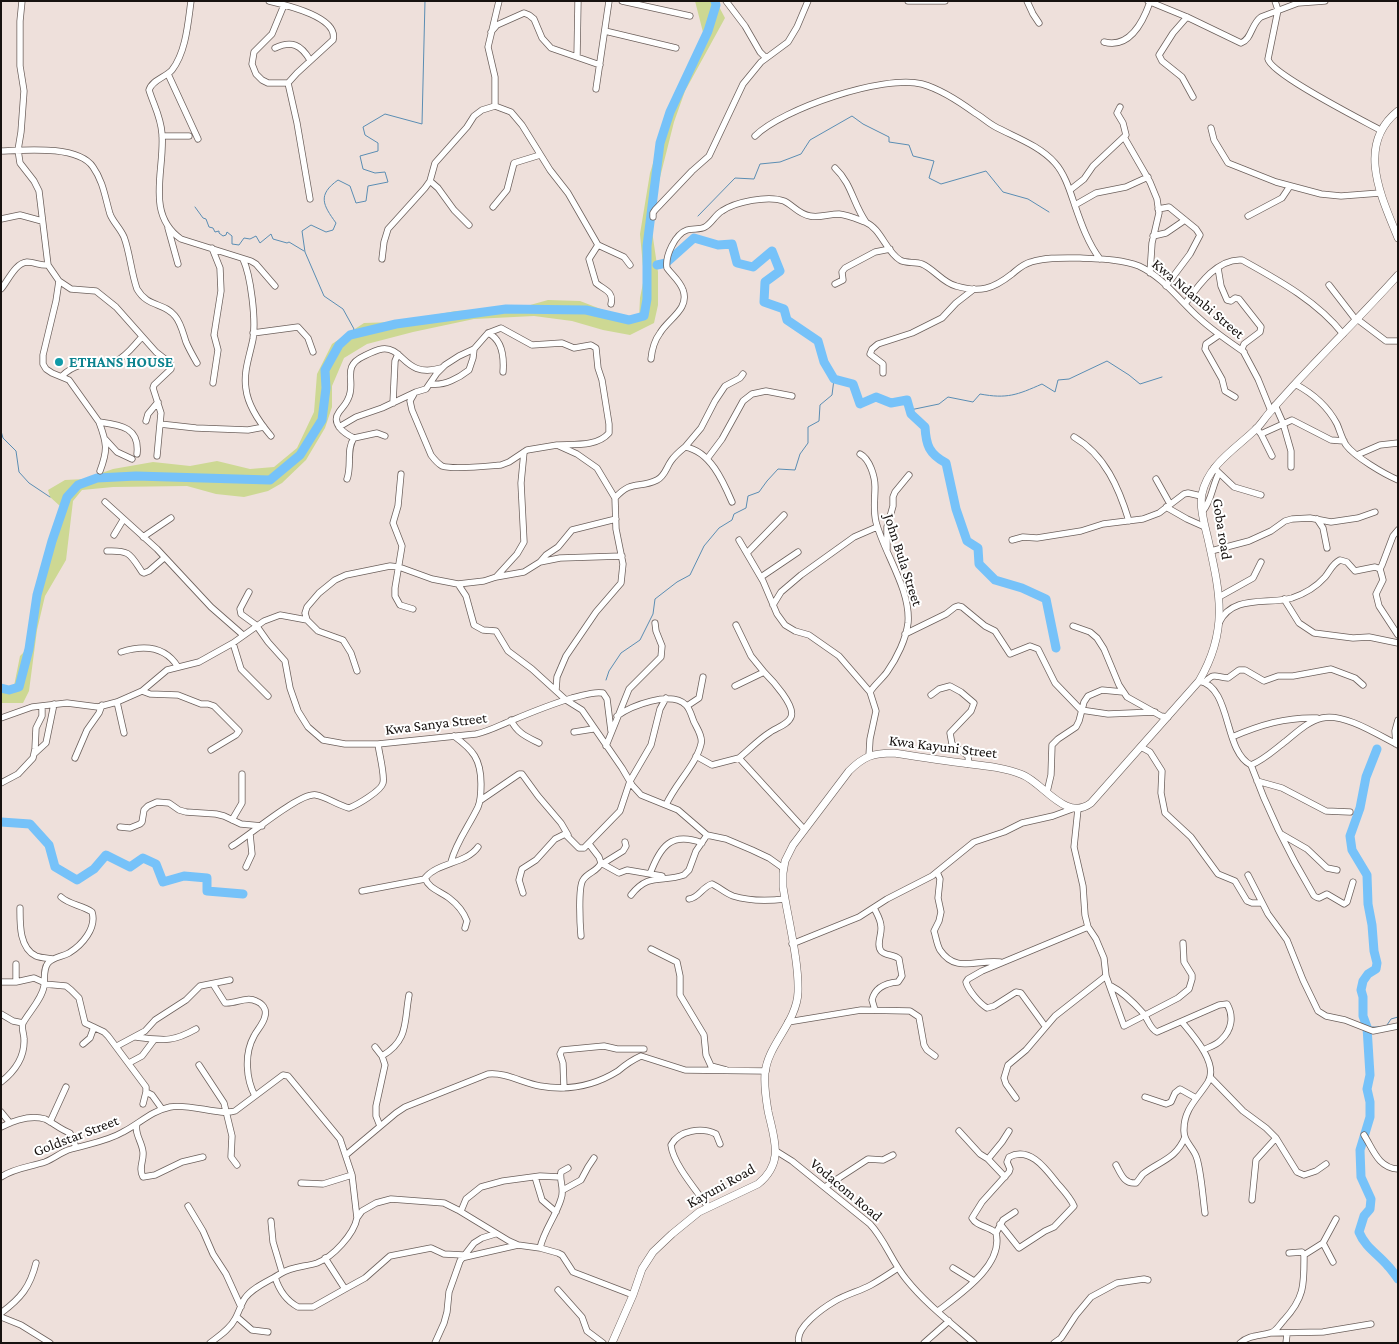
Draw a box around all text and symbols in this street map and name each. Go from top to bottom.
street label: Kwa Ndambi Street [1148,255,1248,343]
place label: ETHANS HOUSE [69,353,173,371]
marker: ETHANS HOUSE [53,356,65,368]
street label: Goba road [1208,497,1236,561]
street label: John Bula Street [880,512,926,608]
street label: Kwa Sanya Street [384,709,488,739]
street label: Kwa Kayuni Street [888,731,998,763]
street label: Goldstar Street [31,1112,121,1160]
street label: Vodacom Road [806,1154,886,1226]
street label: Kayuni Road [684,1160,758,1212]

